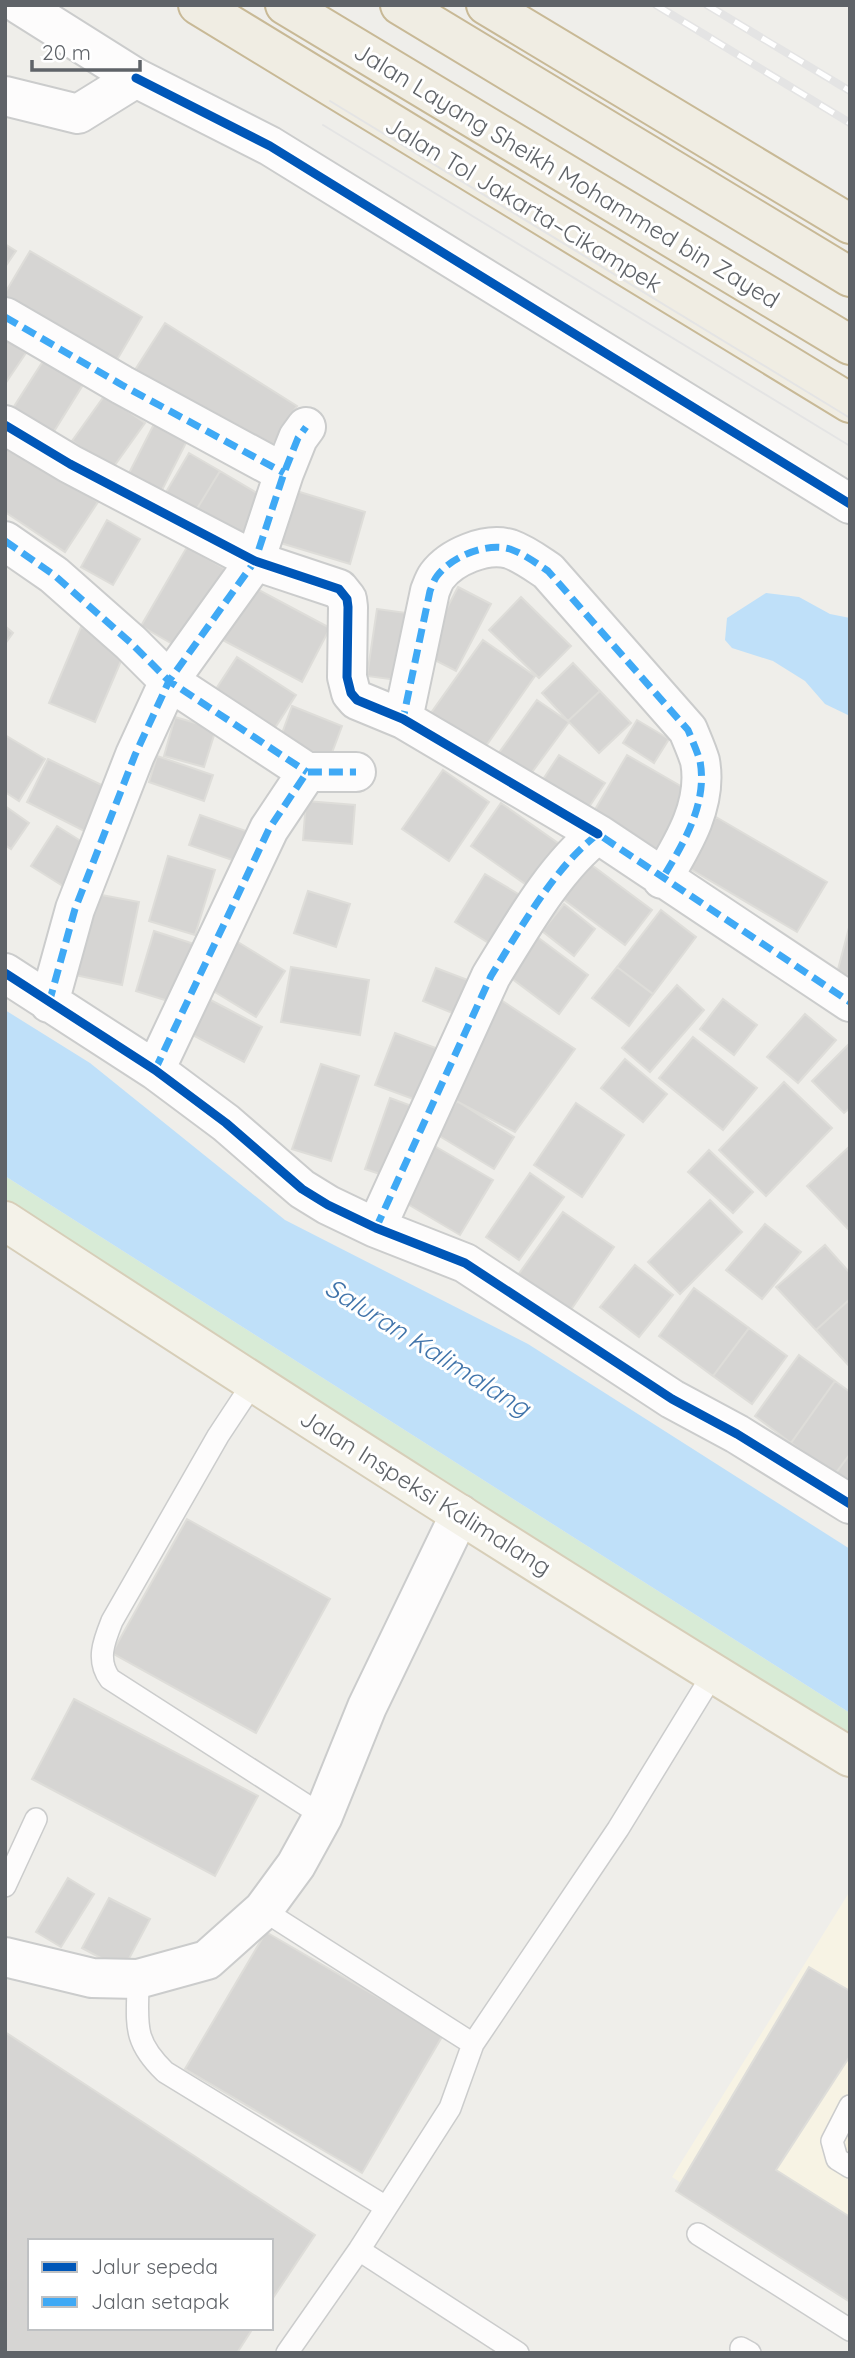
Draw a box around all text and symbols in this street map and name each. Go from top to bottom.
scale bar [32,28,140,72]
street label: Jalan Layang Sheikh Mohammed bin Zayed [349,36,785,314]
text: 20 m [42,39,91,65]
street label: Jalan Tol Jakarta–Cikampek [380,109,668,299]
water label: Saluran Kalimalang [319,1271,538,1424]
street label: Jalan Inspeksi Kalimalang [295,1402,557,1582]
legend [28,2239,273,2330]
text: Jalur sepeda [91,2253,218,2279]
text: Jalan setapak [91,2288,229,2314]

